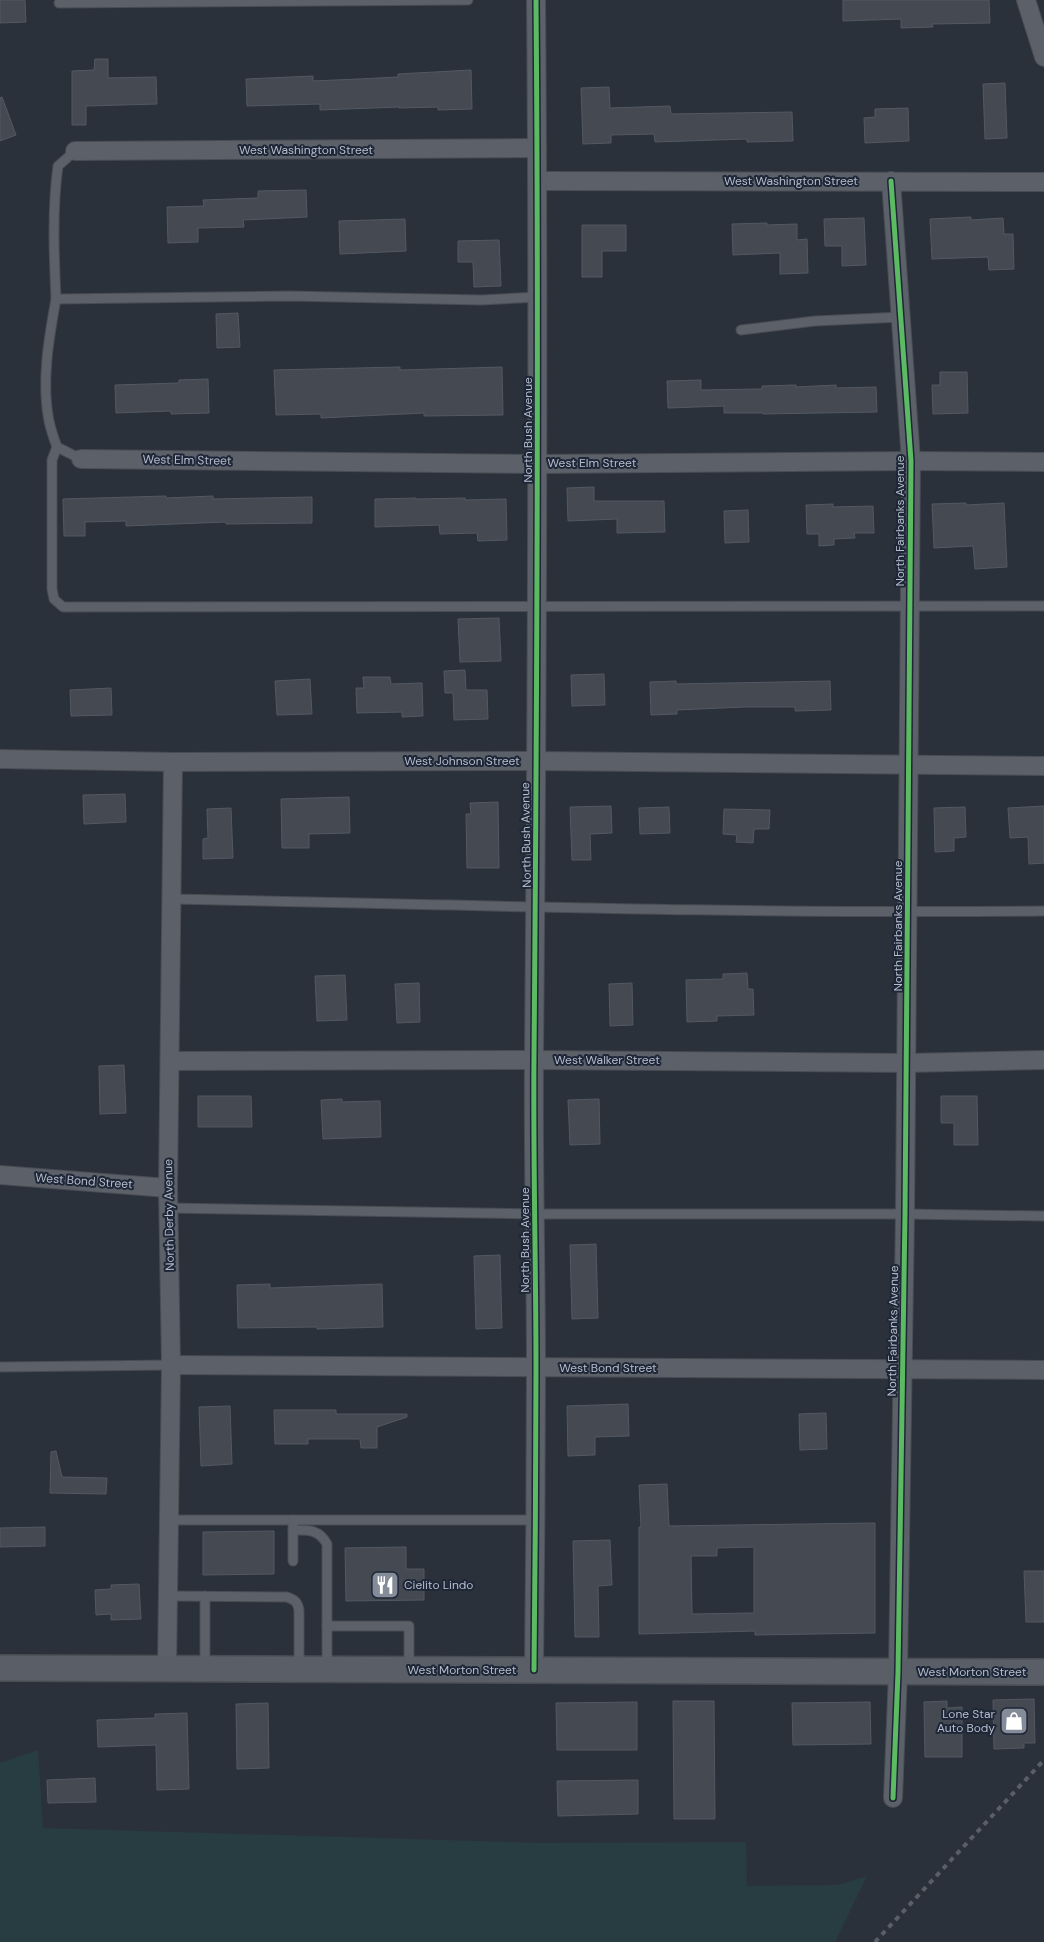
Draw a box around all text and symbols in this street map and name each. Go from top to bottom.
street label: West Washington Street [239,142,373,158]
street label: West Washington Street [724,173,858,189]
street label: North Bush Avenue [520,377,536,483]
street label: West Elm Street [142,451,232,469]
street label: West Elm Street [548,455,637,471]
street label: North Fairbanks Avenue [892,455,908,587]
street label: West Johnson Street [404,753,520,769]
street label: North Bush Avenue [517,782,535,888]
street label: North Fairbanks Avenue [890,860,906,992]
street label: West Walker Street [554,1052,660,1068]
street label: North Derby Avenue [160,1159,178,1271]
street label: West Bond Street [35,1170,133,1192]
street label: North Bush Avenue [517,1187,533,1293]
street label: North Fairbanks Avenue [884,1265,902,1397]
street label: West Bond Street [559,1360,657,1376]
restaurant icon: Cielito Lindo [370,1570,400,1600]
place label: Cielito Lindo [404,1577,473,1593]
street label: West Morton Street [408,1662,517,1678]
street label: West Morton Street [918,1664,1027,1680]
place label: Lone Star Auto Body [937,1706,996,1736]
shop icon: Lone Star Auto Body [999,1706,1029,1736]

